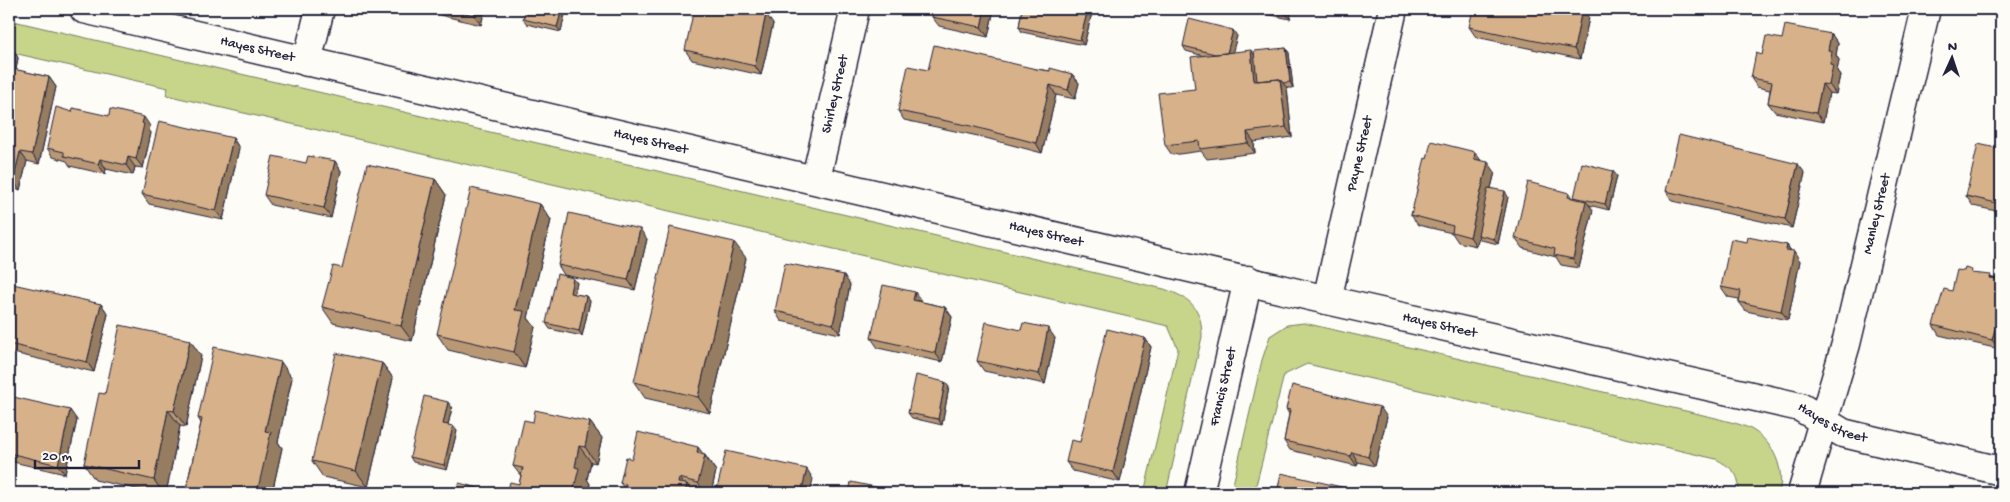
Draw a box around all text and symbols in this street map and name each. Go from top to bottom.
north arrow [1928,32,1978,82]
street label: Hayes Street [218,33,297,67]
text: N [1948,39,1958,56]
street label: Shirley Street [818,52,853,135]
street label: Payne Street [1343,113,1377,194]
street label: Hayes Street [612,125,691,159]
street label: Manley Street [1859,171,1895,256]
street label: Hayes Street [1007,217,1086,251]
street label: Hayes Street [1401,309,1480,342]
street label: Francis Street [1206,345,1241,429]
street label: Hayes Street [1794,399,1870,447]
scale bar [35,437,139,469]
text: 20 m [42,448,72,466]

